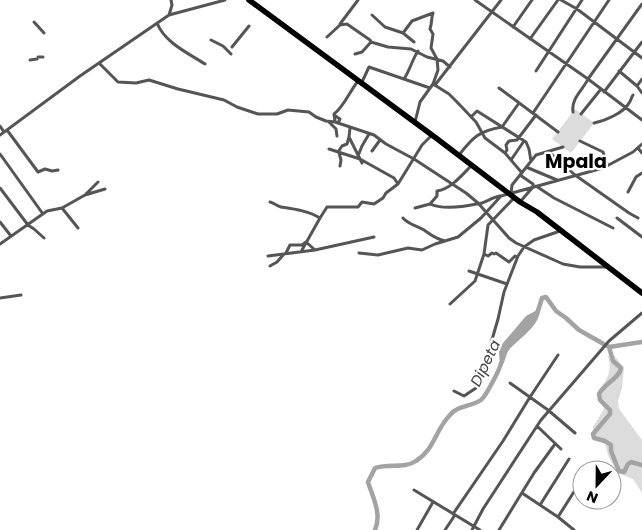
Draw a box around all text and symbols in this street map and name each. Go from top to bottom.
district label: Mpala [545,148,607,175]
water label: Dipeta [465,336,505,390]
north arrow [572,460,622,510]
text: N [584,486,601,508]

